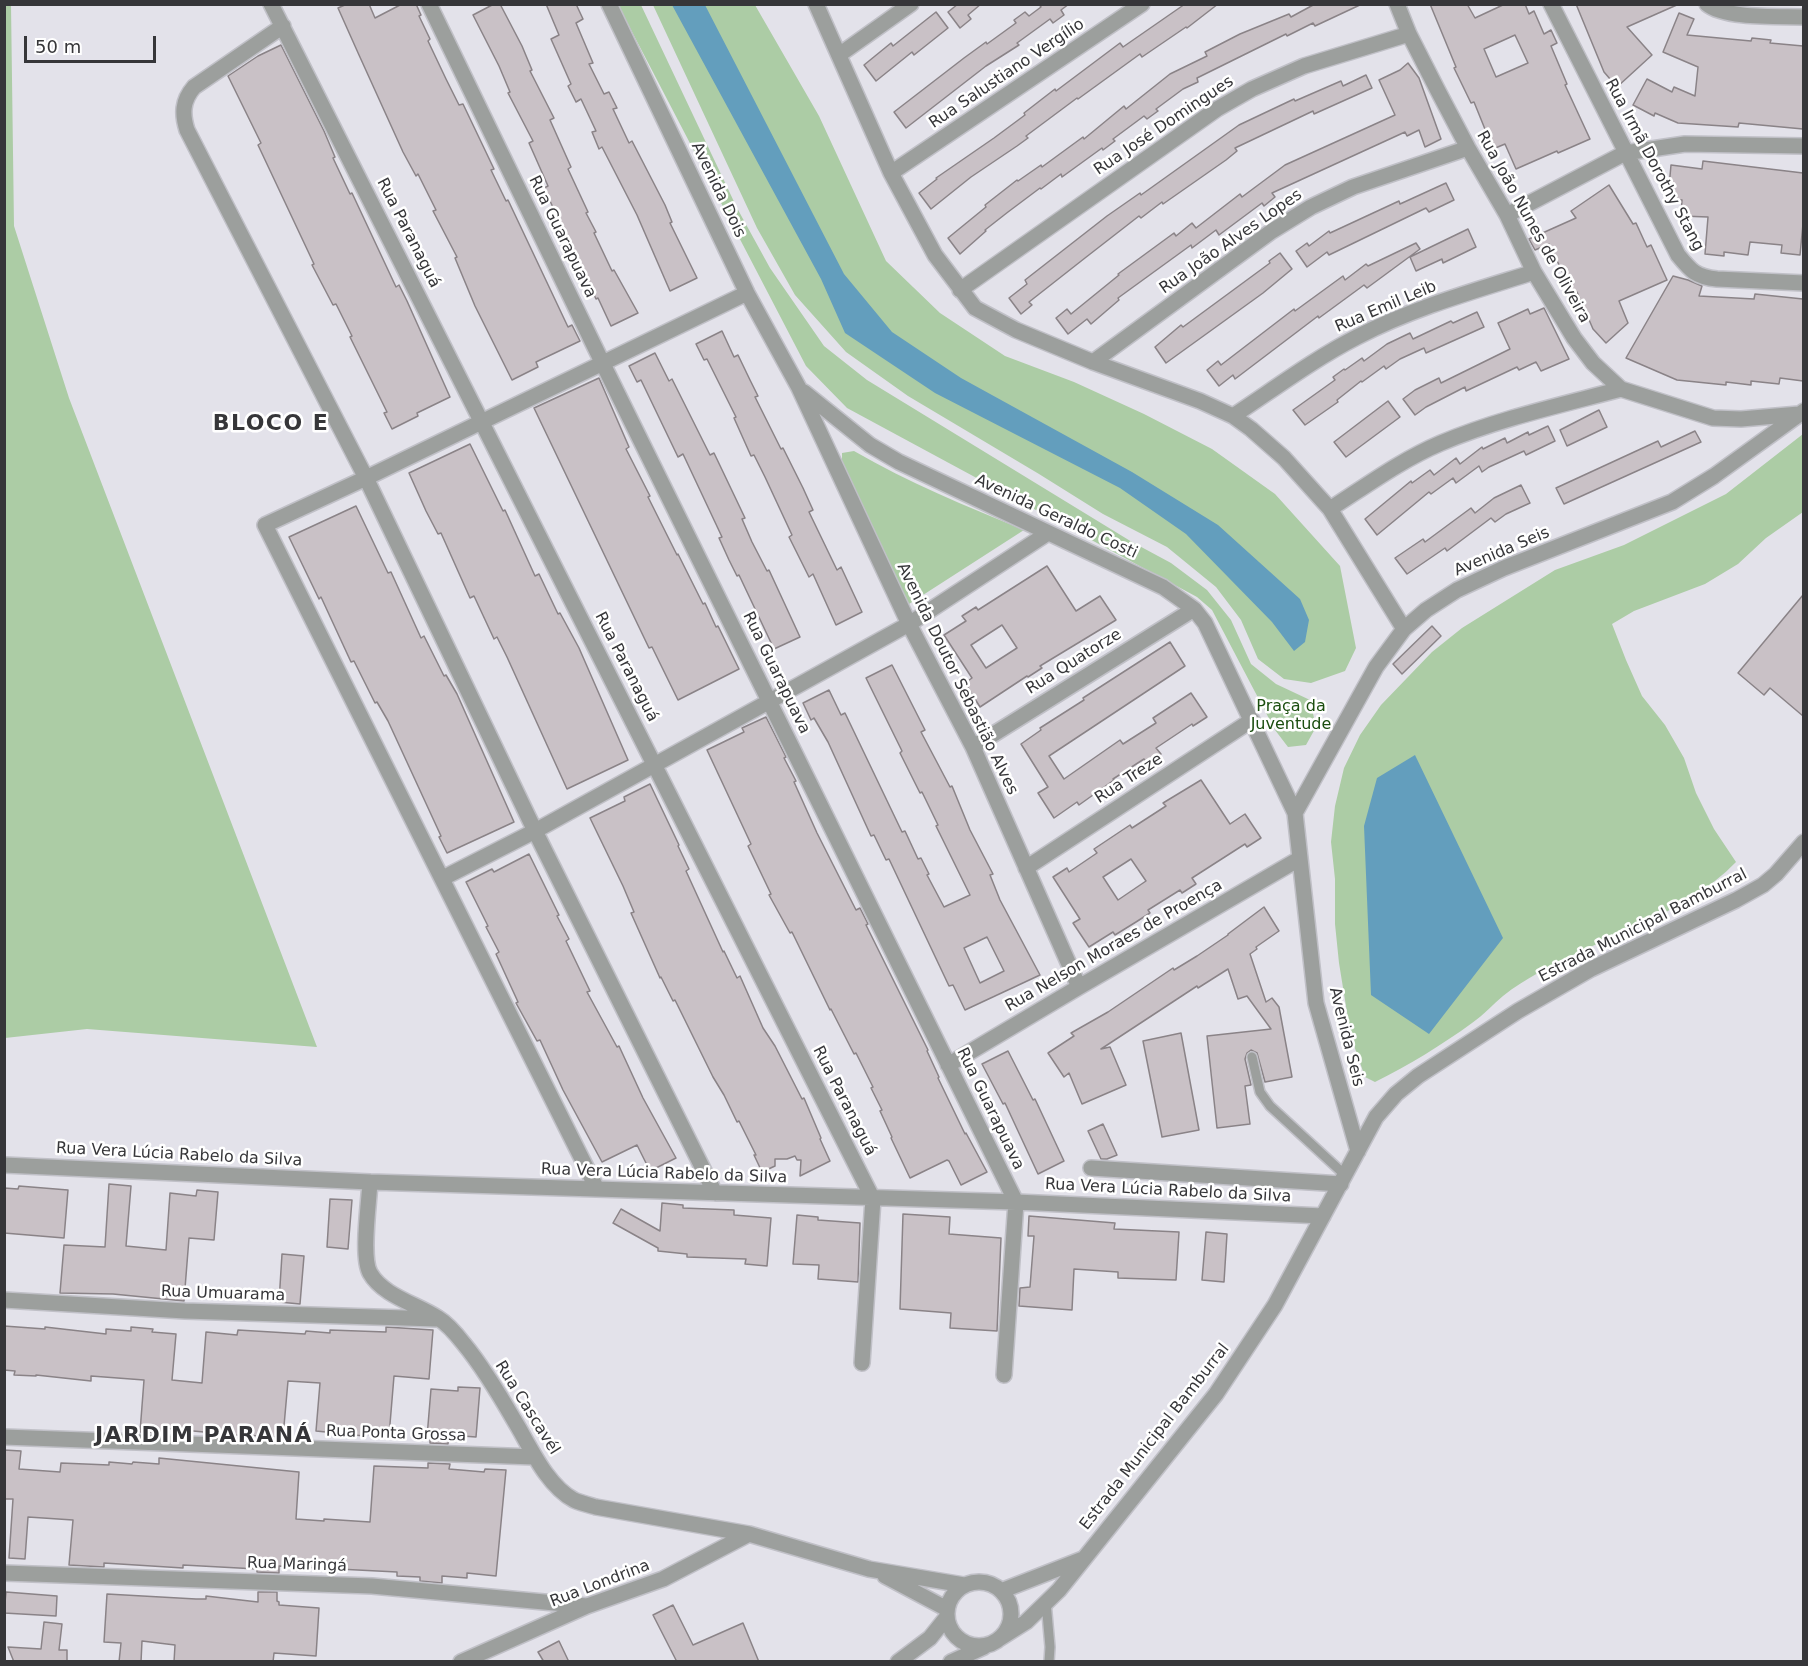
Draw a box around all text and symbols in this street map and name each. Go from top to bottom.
street label: Rua Salustiano Vergílio [926,15,1088,133]
scale bar [27,24,159,62]
text: 50 m [35,36,81,57]
street label: Rua José Domingues [1091,72,1237,180]
street label: Rua Irmã Dorothy Stang [1600,75,1708,255]
street label: Rua João Nunes de Oliveira [1472,128,1594,326]
street label: Avenida Dois [687,139,749,241]
street label: Rua Guarapuava [524,173,600,301]
street label: Rua Paranaguá [372,175,444,291]
street label: Rua João Alves Lopes [1156,186,1306,298]
street label: Rua Emil Leib [1332,277,1440,337]
district label: BLOCO E [213,411,329,437]
street label: Avenida Geraldo Costi [972,471,1140,563]
street label: Avenida Seis [1451,523,1553,581]
street label: Avenida Doutor Sebastião Alves [892,560,1022,798]
street label: Rua Paranaguá [590,609,662,725]
street label: Rua Guarapuava [738,609,814,737]
street label: Rua Quatorze [1023,625,1125,699]
park label: Praça da Juventude [1251,697,1331,735]
street label: Rua Treze [1091,750,1167,808]
street label: Estrada Municipal Bamburral [1536,865,1750,987]
street label: Rua Nelson Moraes de Proença [1002,876,1226,1016]
street label: Avenida Seis [1324,985,1368,1089]
street label: Rua Paranaguá [808,1043,880,1159]
street label: Rua Guarapuava [952,1045,1028,1173]
street label: Rua Vera Lúcia Rabelo da Silva [55,1139,303,1171]
street label: Rua Vera Lúcia Rabelo da Silva [540,1160,788,1188]
street label: Rua Vera Lúcia Rabelo da Silva [1044,1175,1292,1207]
street label: Rua Umuarama [160,1282,286,1306]
street label: Estrada Municipal Bamburral [1076,1340,1234,1534]
street label: Rua Cascavél [490,1357,564,1459]
street label: Rua Ponta Grossa [325,1422,467,1446]
district label: JARDIM PARANÁ [95,1423,313,1449]
street label: Rua Maringá [247,1554,347,1576]
street label: Rua Londrina [547,1556,653,1612]

